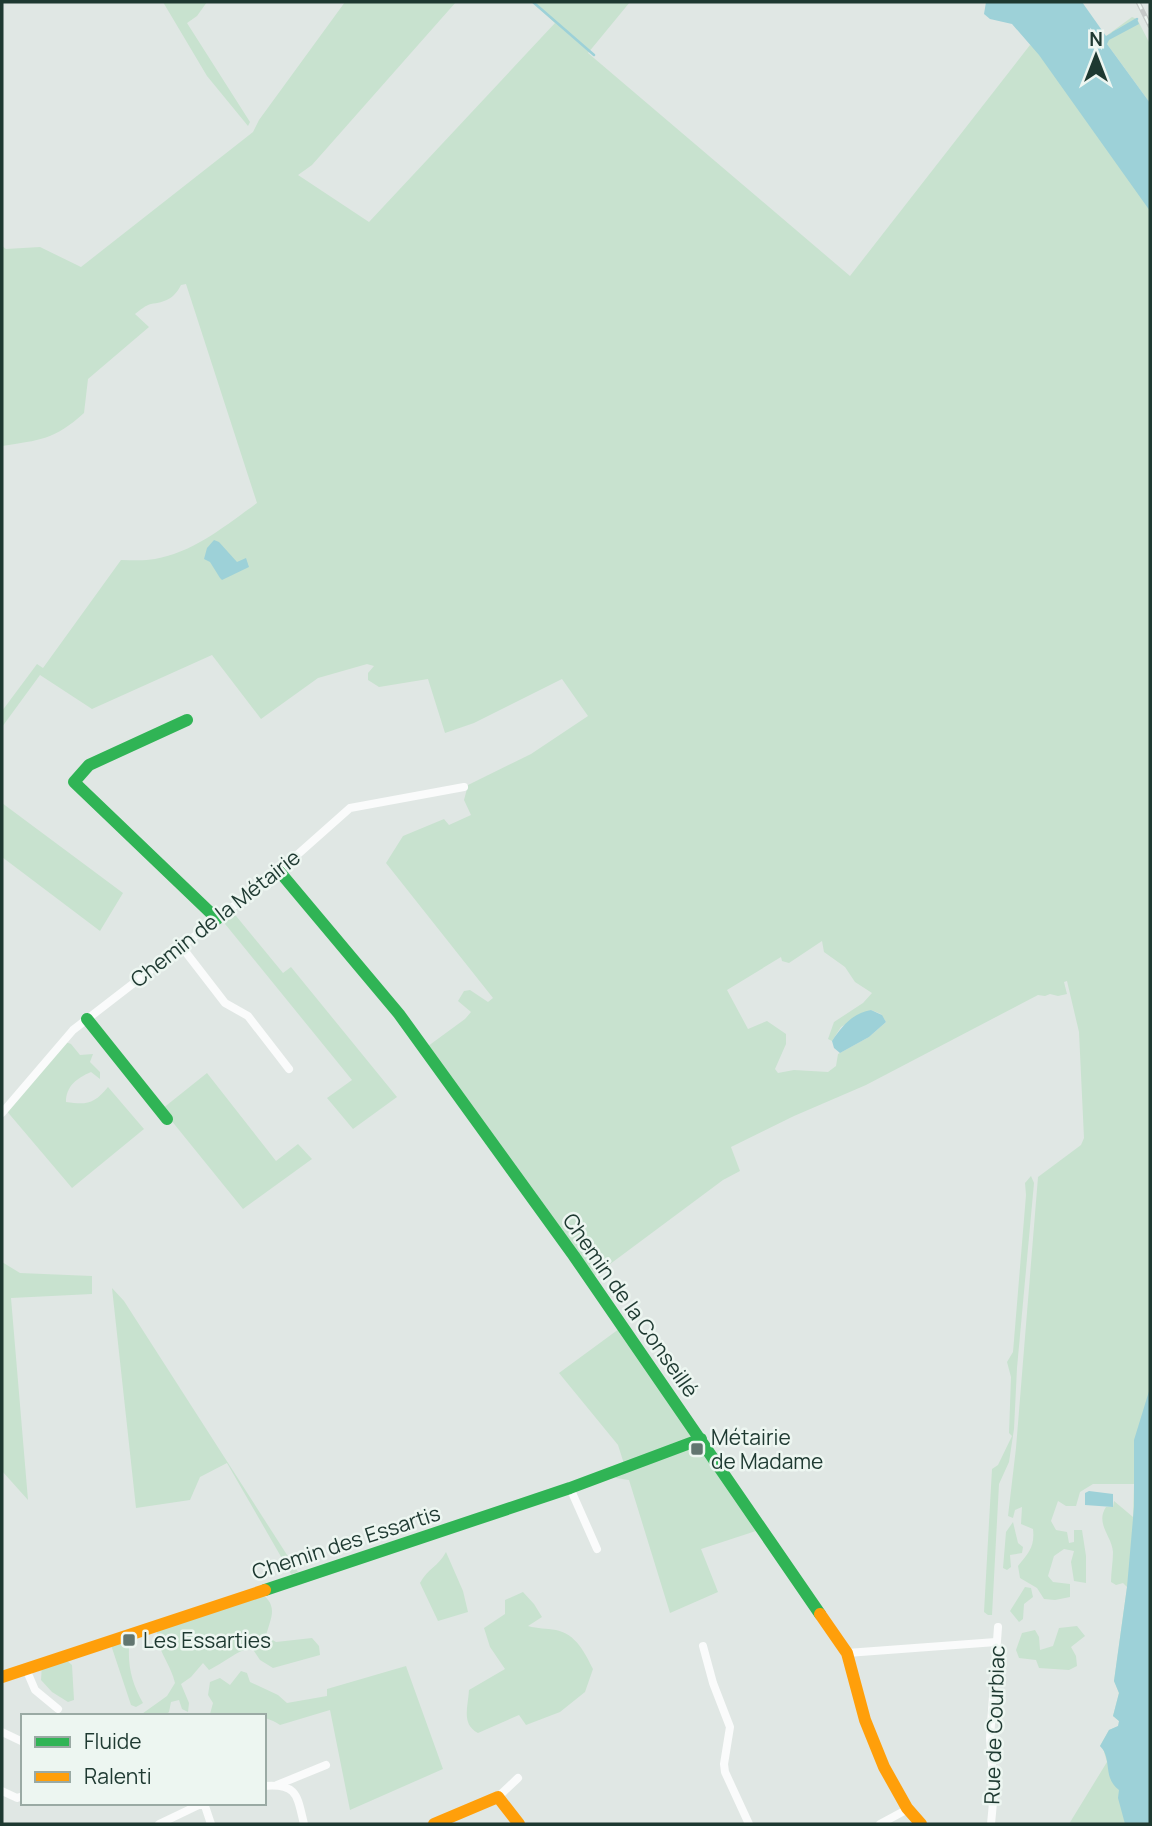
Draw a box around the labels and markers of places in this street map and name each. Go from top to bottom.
place label: Métairie de Madame [711,1423,823,1475]
marker: Métairie de Madame [689,1441,705,1457]
place label: Les Essarties [143,1626,271,1654]
marker: Les Essarties [121,1632,137,1648]

